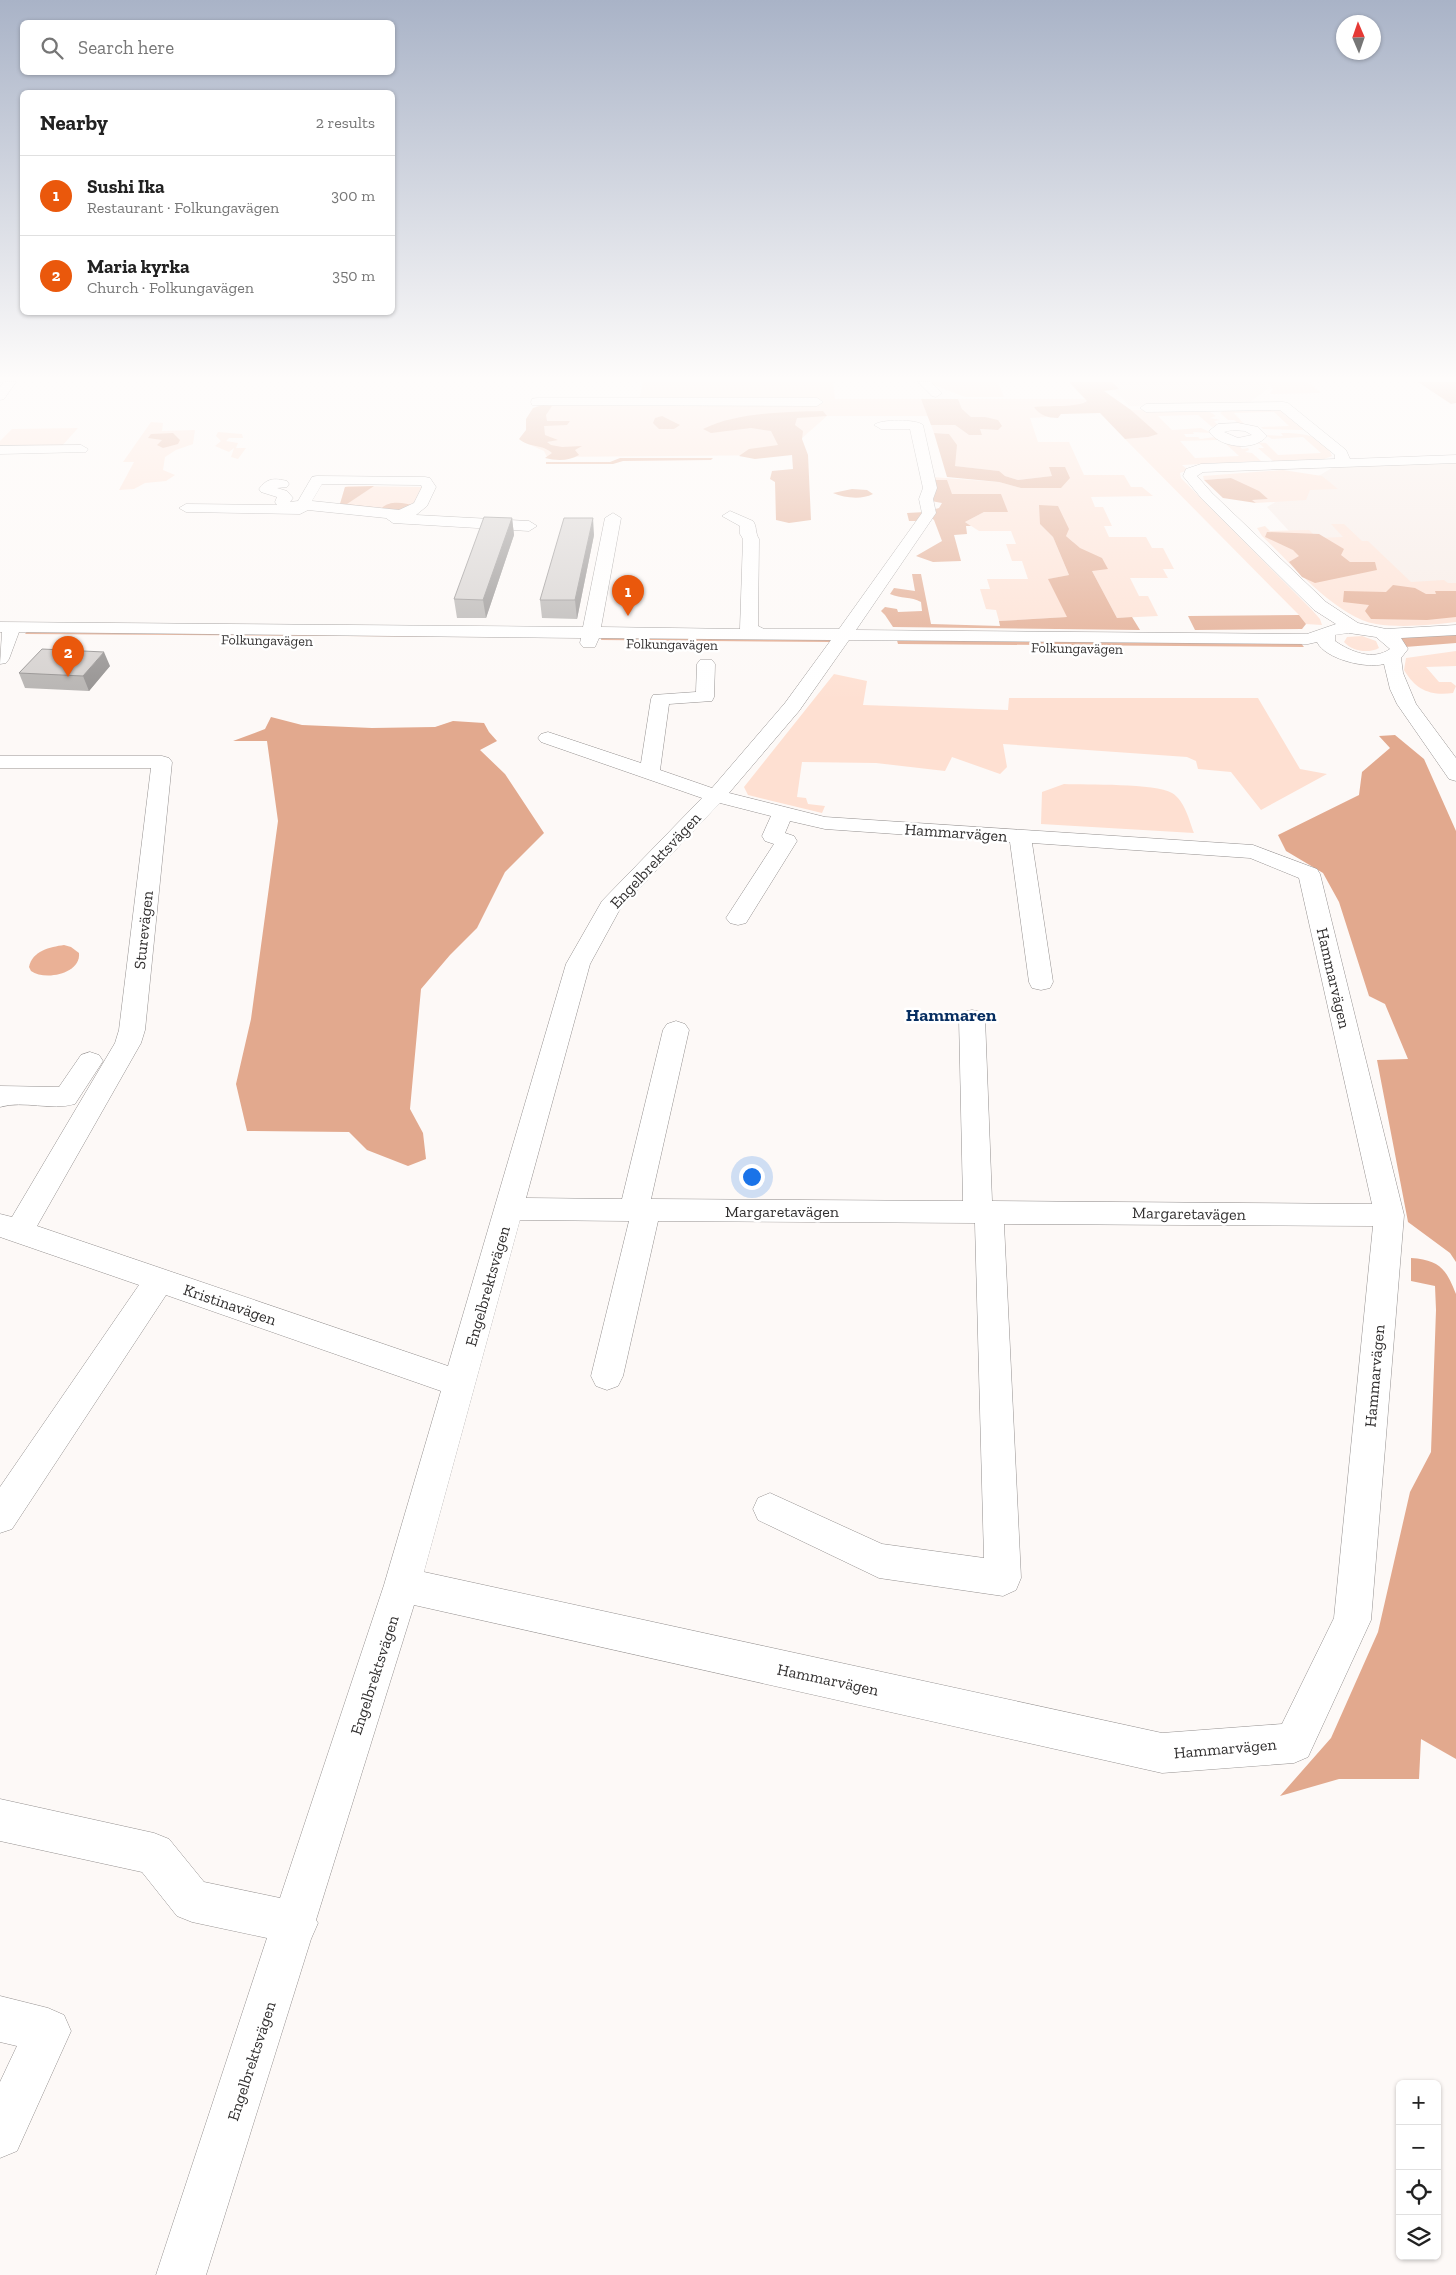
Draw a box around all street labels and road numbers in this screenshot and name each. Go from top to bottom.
street label: Folkungavägen [221,631,313,650]
street label: Folkungavägen [626,635,718,654]
street label: Folkungavägen [1031,639,1123,658]
street label: Engelbrektsvägen [606,808,705,912]
street label: Hammarvägen [904,819,1009,846]
street label: Sturevägen [130,889,157,970]
street label: Hammarvägen [1313,926,1355,1031]
street label: Margaretavägen [725,1202,840,1221]
street label: Margaretavägen [1132,1203,1247,1224]
street label: Engelbrektsvägen [461,1223,514,1349]
street label: Kristinavägen [181,1280,279,1329]
street label: Hammarvägen [1361,1323,1389,1428]
street label: Engelbrektsvägen [346,1612,403,1737]
street label: Hammarvägen [776,1659,881,1700]
street label: Hammarvägen [1173,1734,1278,1762]
street label: Engelbrektsvägen [223,1998,280,2123]

